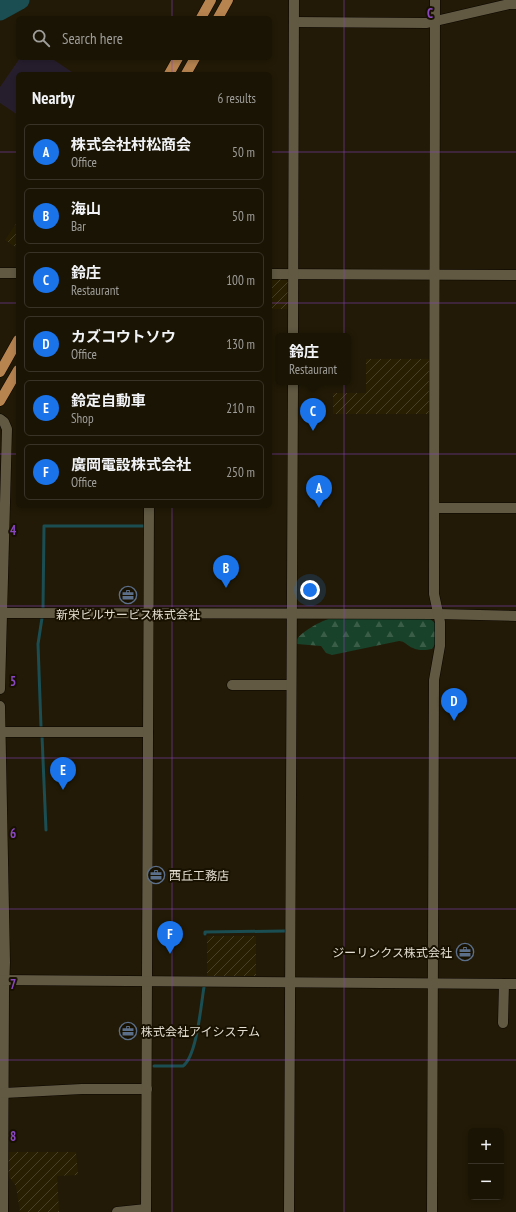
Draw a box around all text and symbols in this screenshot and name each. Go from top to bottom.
text: C [427,5,433,22]
search box [16,16,272,60]
icon: search [30,27,52,49]
text: Search here [62,29,123,48]
text: Nearby [32,87,75,109]
text: 6 results [217,90,256,107]
text: 株式会社村松商会 [71,135,191,154]
text: A [43,144,49,161]
text: 50 m [232,144,255,161]
text: Office [71,154,97,171]
text: 海山 [71,199,101,218]
text: B [43,208,49,225]
text: 50 m [232,208,255,225]
text: Bar [71,218,86,235]
text: 鈴庄 [71,263,101,282]
text: C [43,272,49,289]
text: 100 m [226,272,255,289]
text: Restaurant [71,282,119,299]
text: カズコウトソウ [71,327,175,346]
popup [275,333,351,385]
text: D [43,336,49,353]
text: 130 m [226,336,255,353]
text: 鈴庄 [289,342,319,361]
text: Office [71,346,97,363]
text: Restaurant [289,361,337,378]
text: 鈴定自動車 [71,391,146,410]
pin: C [300,398,326,431]
text: E [43,400,49,417]
text: 210 m [226,400,255,417]
text: Shop [71,410,94,427]
text: 廣岡電設株式会社 [71,455,191,474]
text: F [43,464,49,481]
text: 250 m [226,464,255,481]
text: Office [71,474,97,491]
pin: A [306,475,332,508]
text: 4 [10,522,17,539]
pin: B [213,555,239,588]
your location [300,580,320,600]
office icon: 新栄ビルサービス株式会社 [118,585,138,605]
place label: 新栄ビルサービス株式会社 [56,607,200,622]
text: 5 [10,673,16,690]
pin: D [441,688,467,721]
pin: E [50,757,76,790]
text: 6 [10,825,16,842]
office icon: 西丘工務店 [146,865,166,885]
place label: 西丘工務店 [169,868,229,883]
pin: F [157,921,183,954]
office icon: ジーリンクス株式会社 [455,942,475,962]
place label: ジーリンクス株式会社 [332,945,452,960]
text: 7 [10,976,16,993]
office icon: 株式会社アイシステム [118,1021,138,1041]
place label: 株式会社アイシステム [141,1024,260,1039]
text: 8 [10,1128,16,1145]
map controls [468,1128,504,1200]
button: + [468,1128,504,1164]
button: − [468,1164,504,1200]

